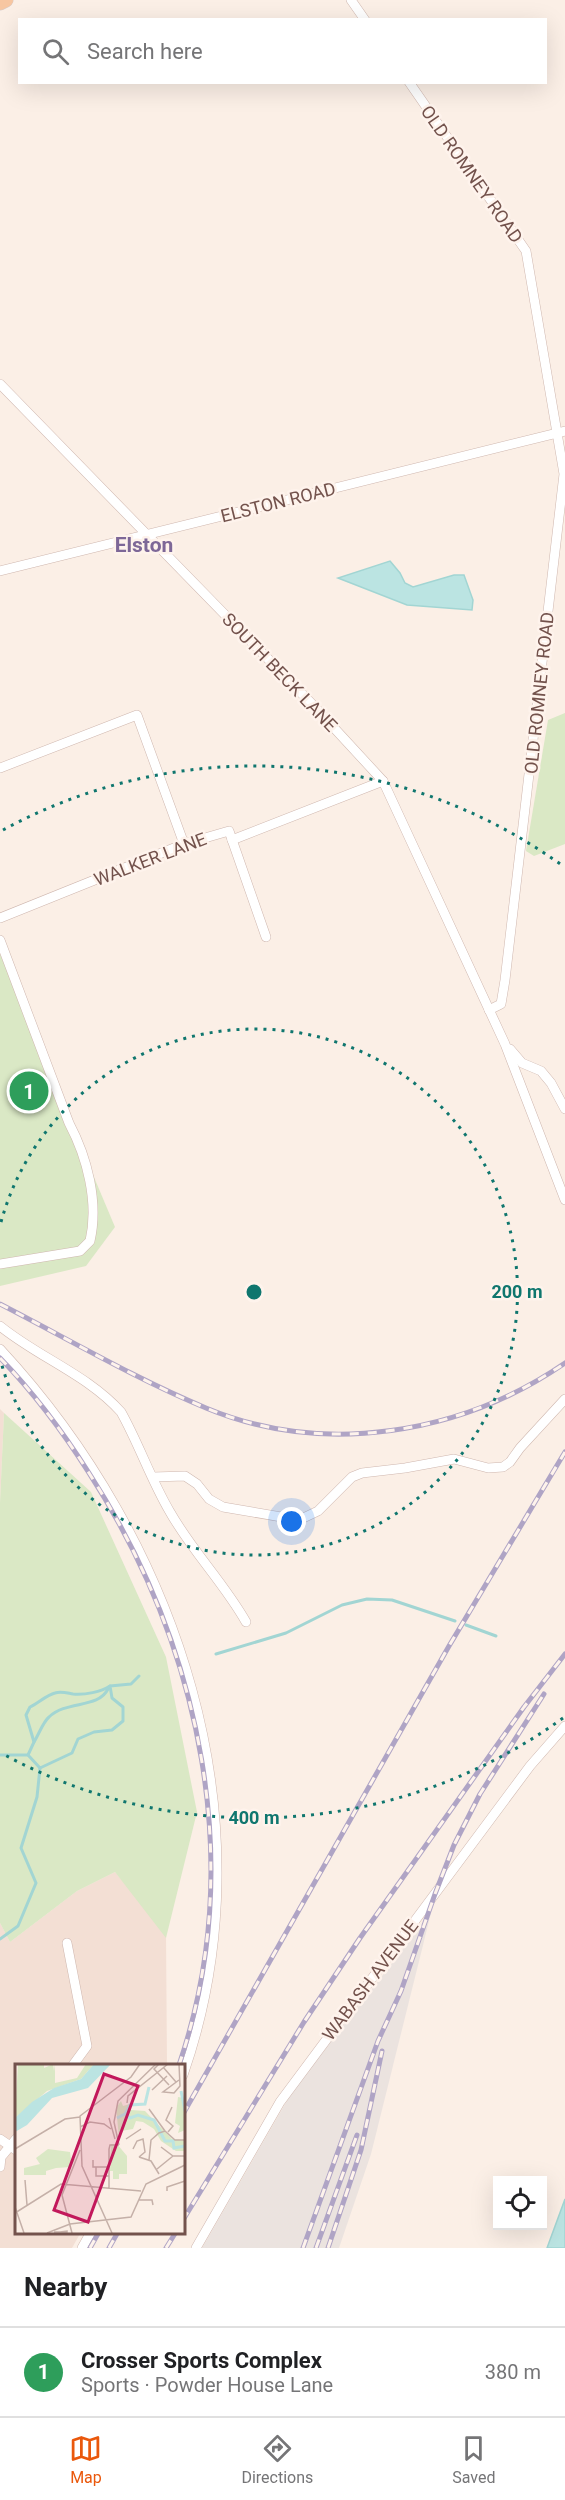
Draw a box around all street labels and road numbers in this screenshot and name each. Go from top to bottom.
street label: OLD ROMNEY ROAD [417,101,527,247]
street label: ELSTON ROAD [218,478,338,526]
street label: SOUTH BECK LANE [218,608,342,736]
street label: OLD ROMNEY ROAD [520,611,558,775]
street label: WALKER LANE [91,828,209,890]
street label: WABASH AVENUE [318,1915,422,2045]

